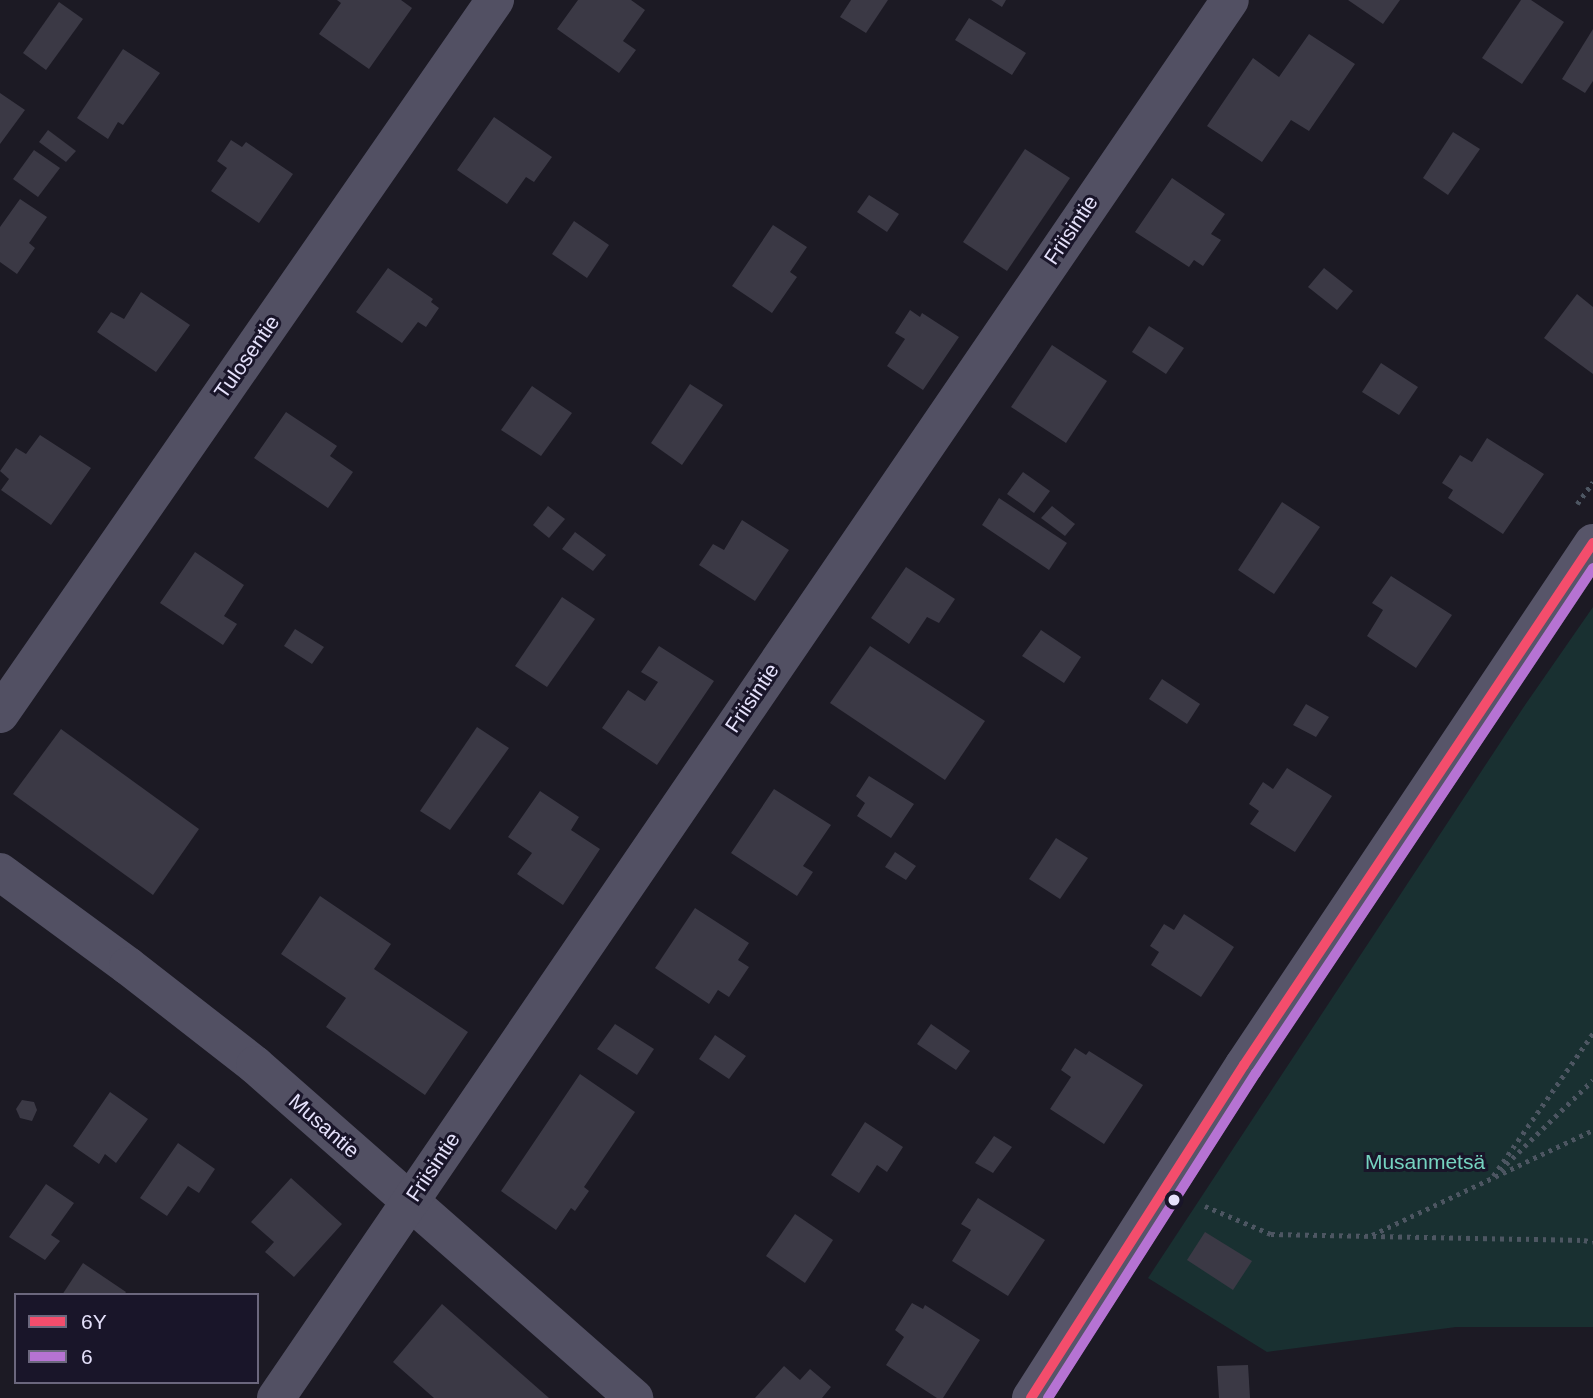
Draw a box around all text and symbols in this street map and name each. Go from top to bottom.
street label: Friisintie [1039,191,1103,269]
street label: Tulosentie [209,310,285,404]
street label: Friisintie [720,659,784,737]
street label: Musantie [284,1089,364,1163]
street label: Friisintie [401,1128,465,1206]
park label: Musanmetsä [1365,1149,1485,1175]
unlabelled marker [1167,1193,1181,1207]
legend [14,1293,259,1384]
text: 6Y [81,1310,107,1333]
text: 6 [81,1345,93,1368]

